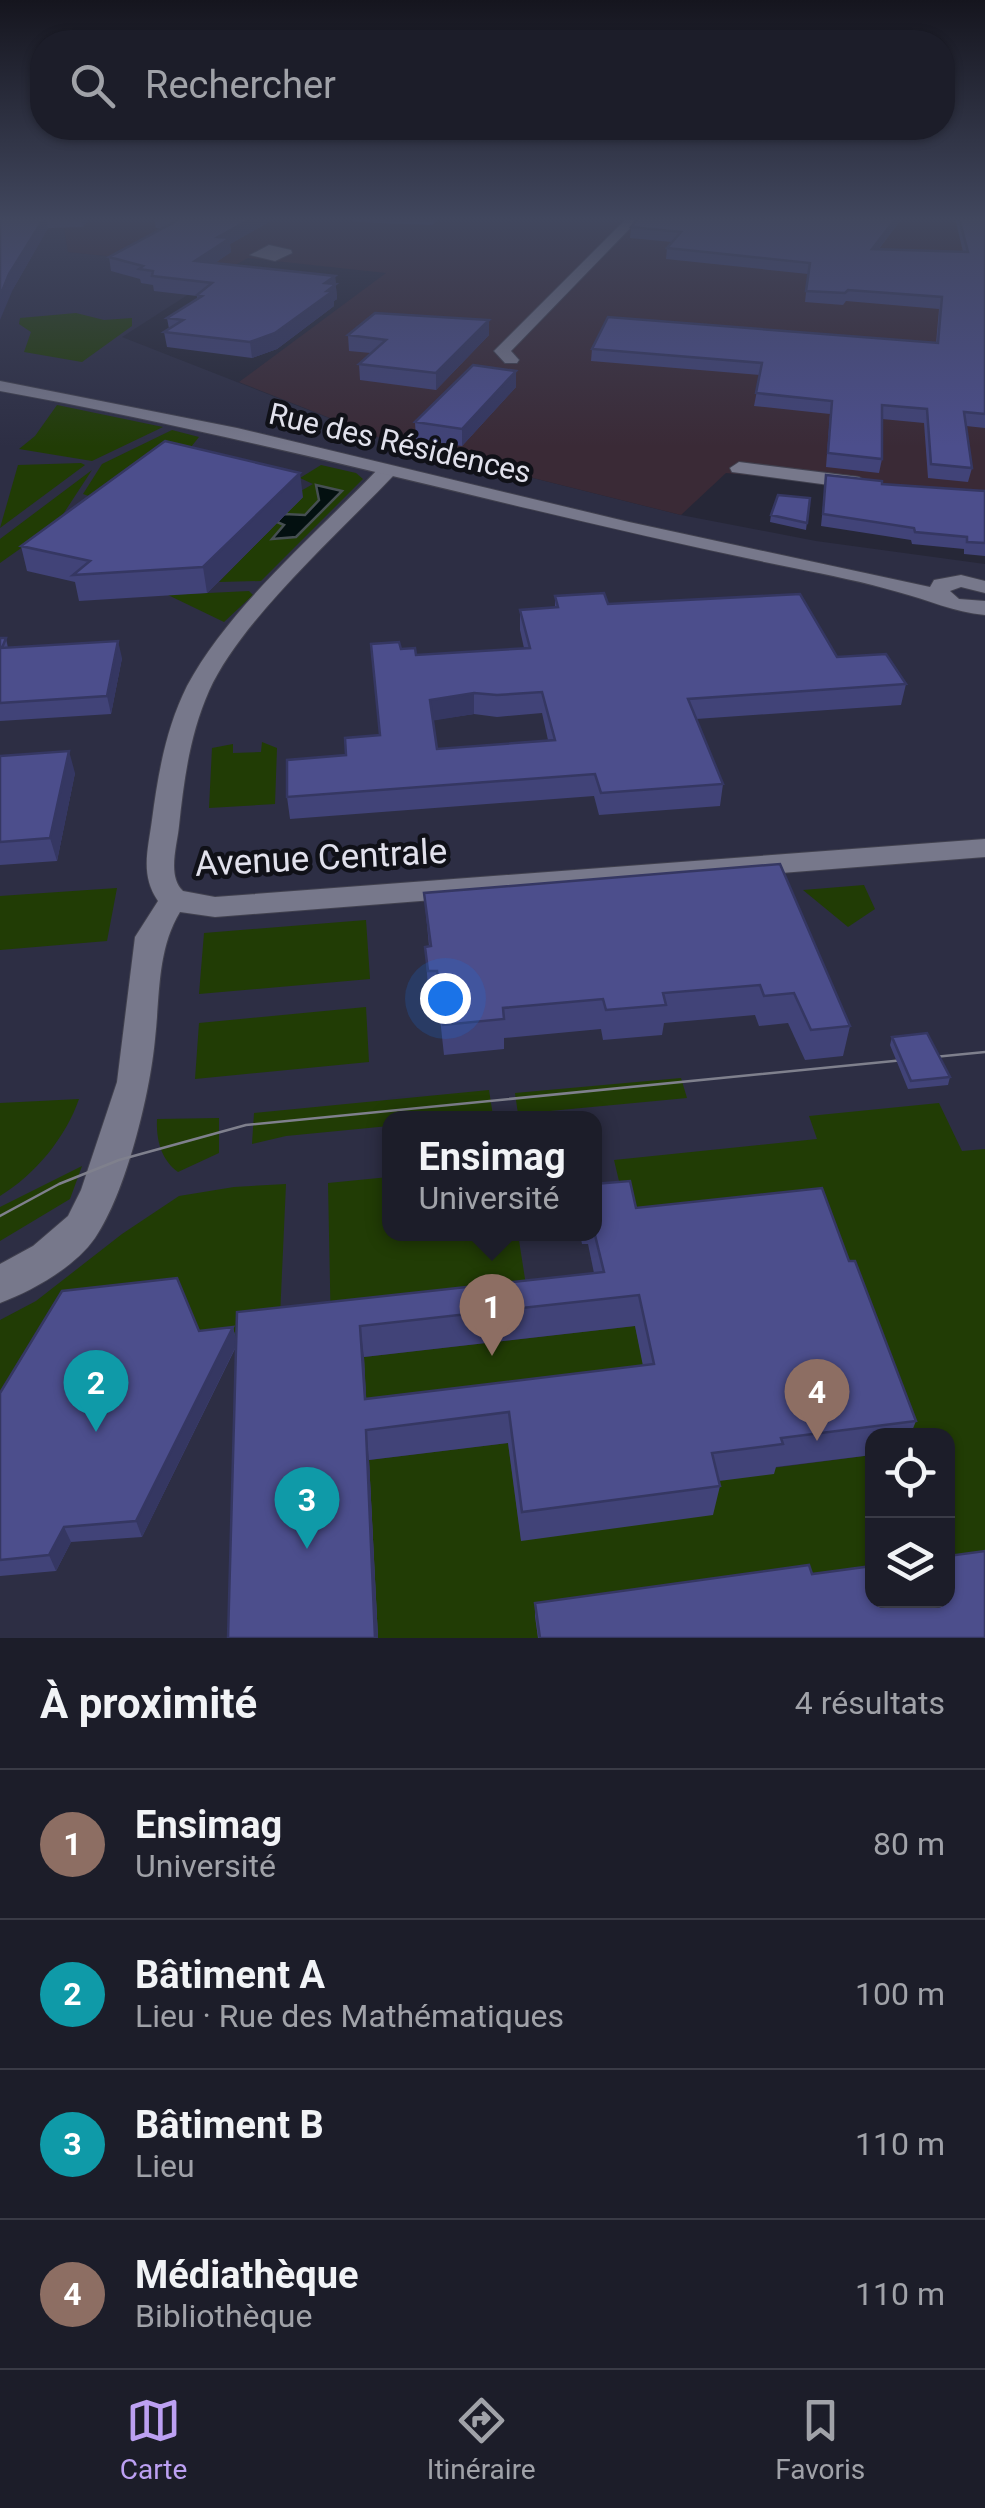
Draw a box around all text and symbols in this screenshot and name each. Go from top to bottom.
search box [30,30,955,140]
icon: search [65,58,120,113]
text: Rechercher [145,63,336,107]
street label: Rue des Résidences [266,396,534,490]
street label: Avenue Centrale [194,831,448,885]
your location [420,973,471,1024]
popup [382,1111,602,1241]
text: Ensimag [418,1135,566,1179]
text: Université [418,1179,559,1217]
pin: 1 [460,1274,524,1356]
pin: 2 [64,1350,128,1432]
pin: 4 [784,1358,850,1441]
map controls [865,1428,955,1608]
button: locate [865,1428,955,1518]
pin: 3 [274,1466,340,1549]
button: layers [865,1518,955,1608]
text: À proximité [40,1679,257,1728]
text: 4 résultats [795,1684,945,1722]
text: Ensimag [135,1803,282,1847]
text: 1 [63,1825,82,1863]
text: 80 m [873,1825,945,1863]
text: Université [135,1847,276,1885]
text: Bâtiment A [135,1953,325,1997]
text: 2 [63,1975,82,2013]
text: 100 m [855,1975,945,2013]
text: Lieu · Rue des Mathématiques [135,1997,564,2035]
text: Bâtiment B [135,2103,324,2147]
text: 3 [63,2125,82,2163]
text: 110 m [855,2125,945,2163]
text: Lieu [135,2147,195,2185]
text: Médiathèque [135,2253,358,2297]
text: 4 [63,2275,82,2313]
text: 110 m [855,2275,945,2313]
text: Bibliothèque [135,2297,312,2335]
tab: Carte [120,2393,187,2486]
tab: Itinéraire [427,2393,536,2486]
tab: Favoris [775,2393,865,2486]

